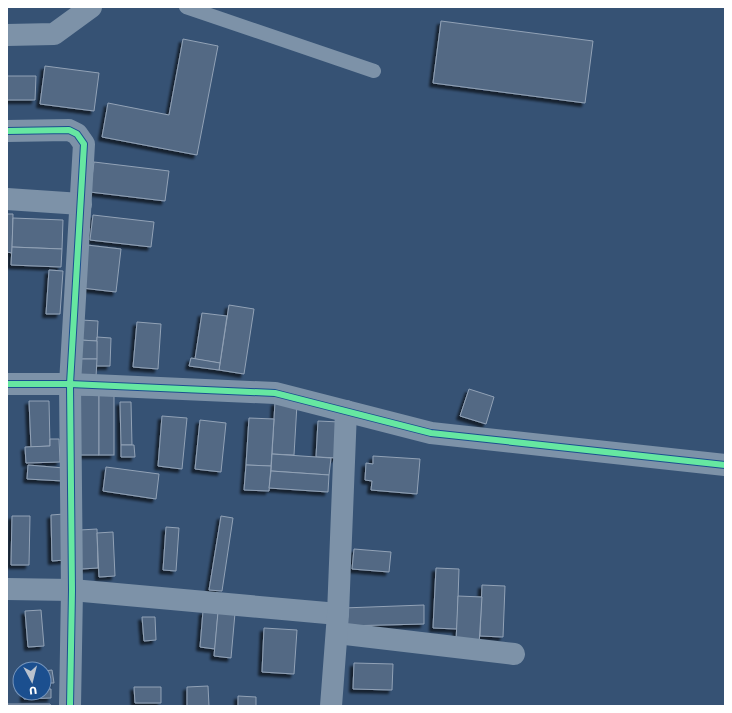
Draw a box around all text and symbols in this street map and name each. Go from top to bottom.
north arrow [12,661,52,701]
text: U [28,684,38,697]

